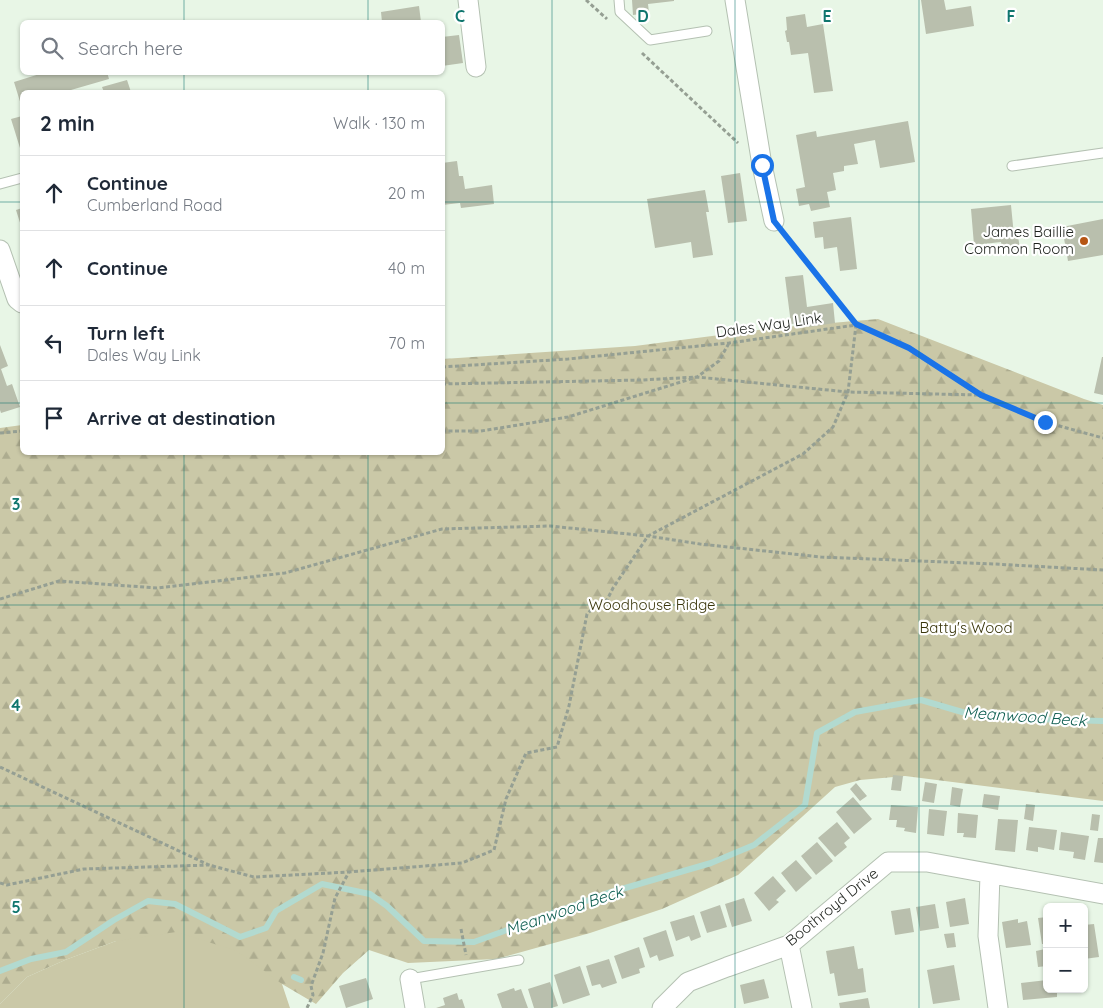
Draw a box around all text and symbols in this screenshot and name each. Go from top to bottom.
text: C [455,6,465,26]
text: D [637,6,649,26]
text: E [822,6,832,26]
text: F [1007,6,1016,26]
search box [20,20,445,75]
icon: search [38,34,66,62]
text: Search here [78,36,183,60]
text: 2 min [40,110,95,136]
text: Walk · 130 m [333,113,425,133]
route start [751,154,774,177]
text: Continue [87,171,168,195]
icon: ahead [40,179,68,207]
text: 20 m [388,183,425,203]
text: Cumberland Road [87,195,222,215]
place label: James Baillie Common Room [964,222,1074,258]
marker: James Baillie Common Room [1078,235,1090,247]
icon: ahead [40,254,68,282]
text: Continue [87,256,168,280]
text: 40 m [388,258,425,278]
street label: Dales Way Link [715,308,823,341]
text: Turn left [87,321,165,345]
icon: left [40,329,68,357]
text: 70 m [388,333,425,353]
text: Dales Way Link [87,345,201,365]
icon: arrive [40,404,68,432]
text: Arrive at destination [87,406,276,430]
route end [1034,411,1057,434]
text: 3 [12,494,20,514]
park label: Woodhouse Ridge [588,595,716,614]
park label: Batty's Wood [919,618,1013,637]
text: 4 [11,695,21,715]
water label: Meanwood Beck [963,702,1088,730]
street label: Boothroyd Drive [782,863,882,950]
water label: Meanwood Beck [503,880,627,939]
text: 5 [11,897,21,917]
map controls [1043,903,1088,993]
button: + [1043,903,1088,948]
button: − [1043,948,1088,993]

